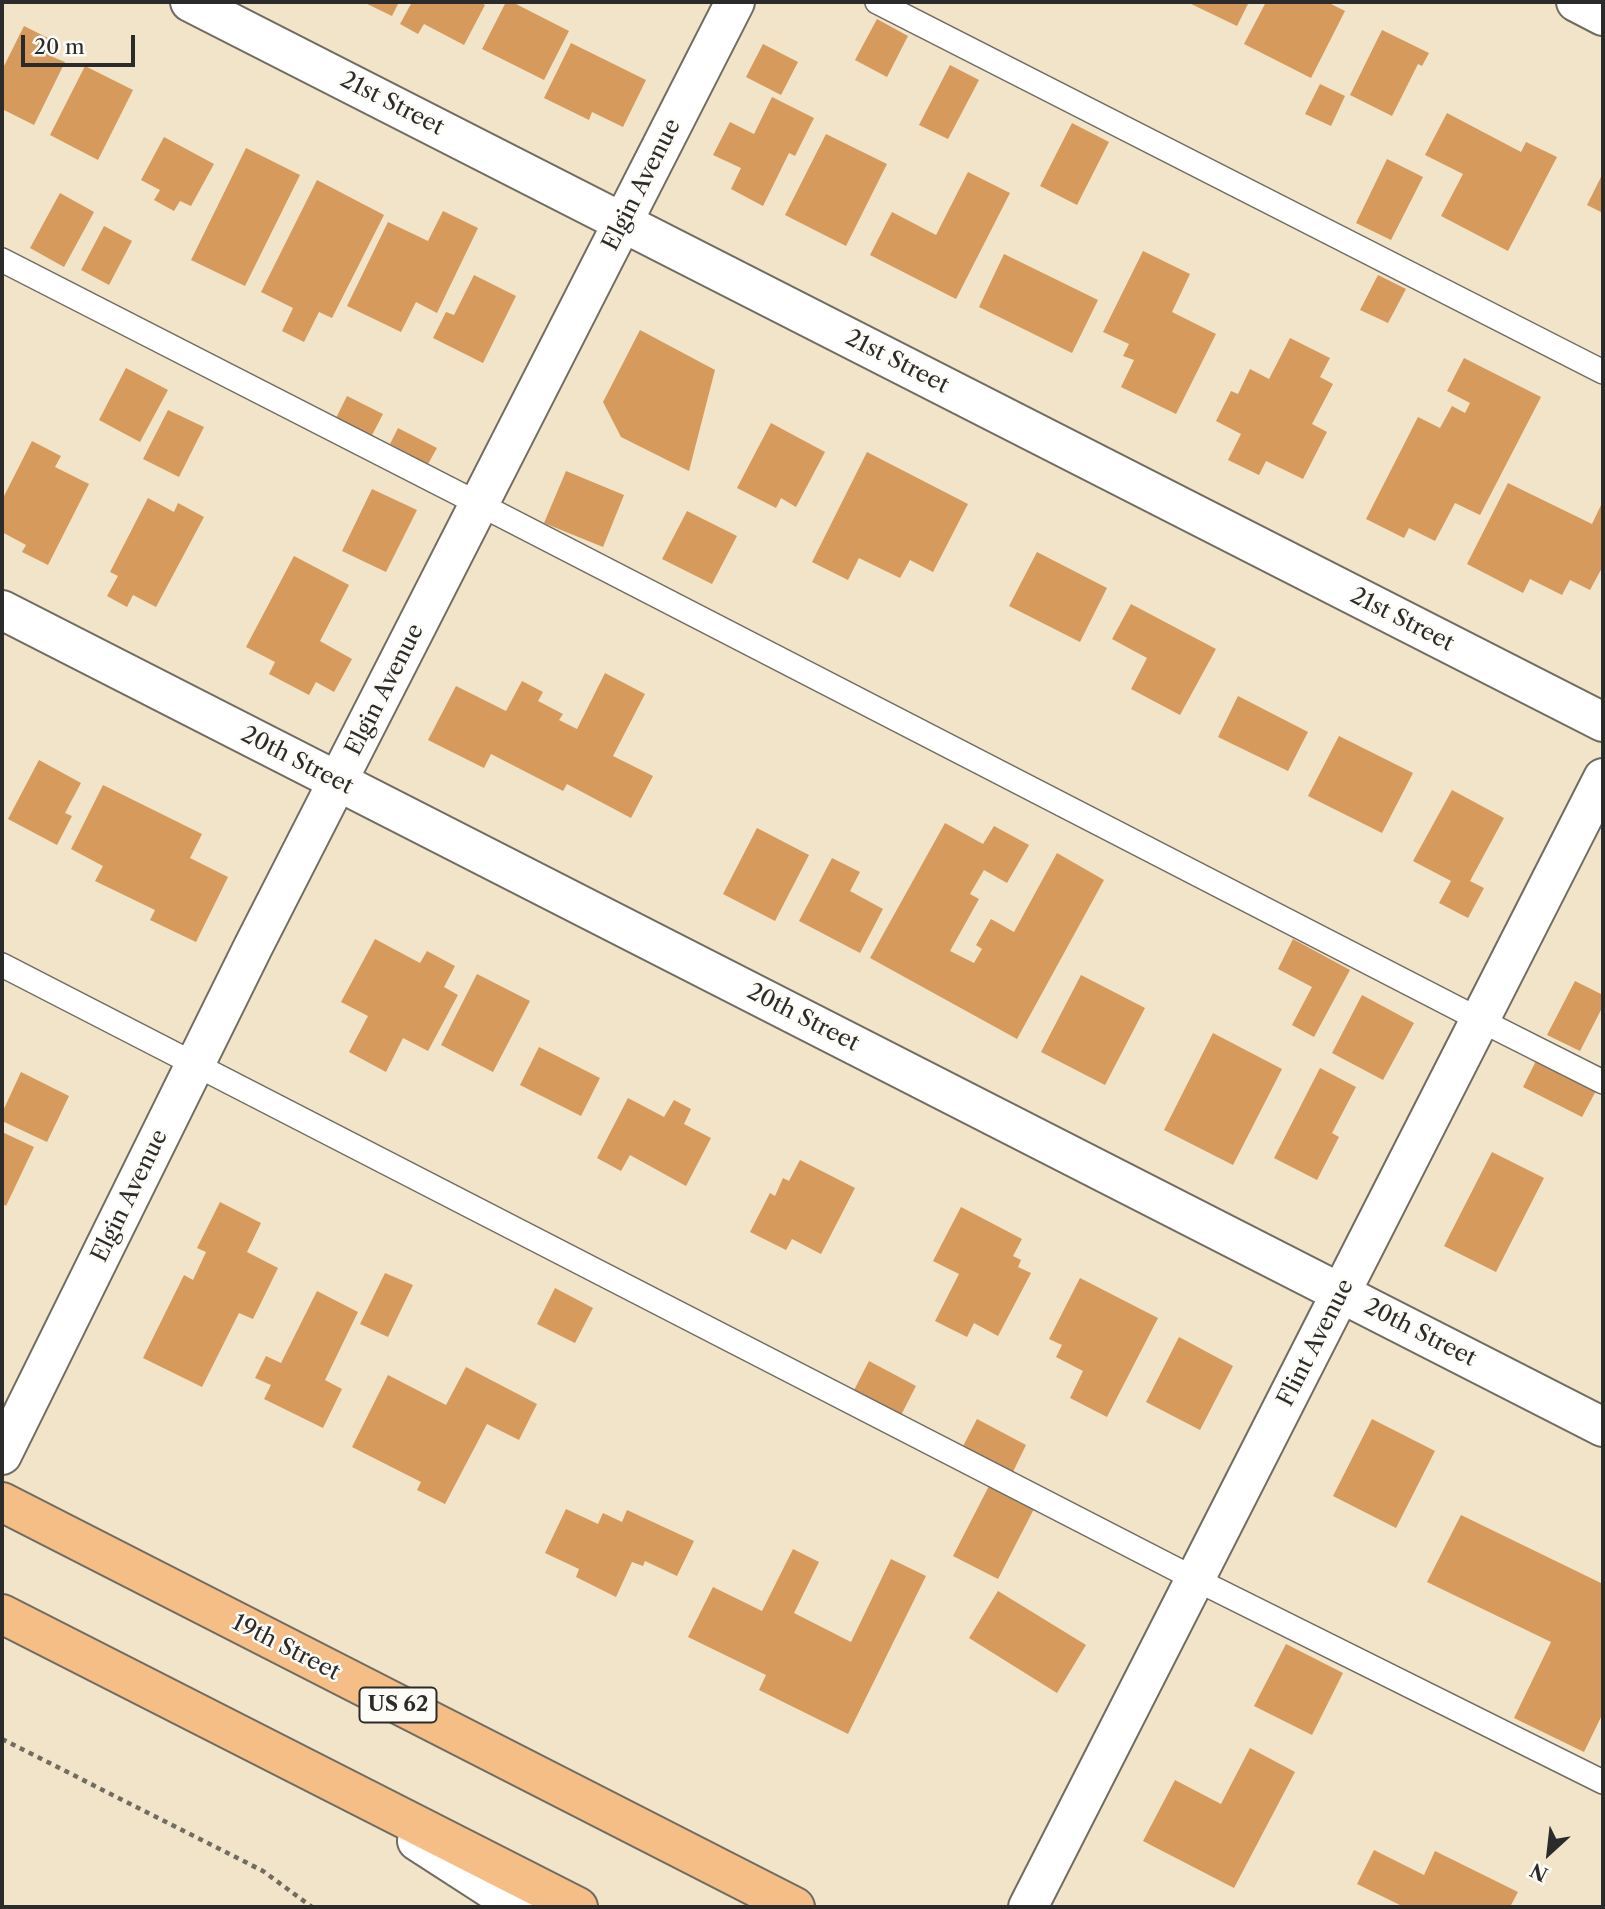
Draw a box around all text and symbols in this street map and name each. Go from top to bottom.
scale bar [24,21,138,65]
text: 20 m [34,34,85,59]
street label: 21st Street [336,66,448,142]
street label: Elgin Avenue [597,115,687,255]
street label: 21st Street [841,324,953,400]
street label: 21st Street [1346,582,1458,658]
street label: Elgin Avenue [340,620,430,760]
street label: 20th Street [237,721,357,801]
street label: 20th Street [743,978,863,1058]
street label: Elgin Avenue [86,1125,174,1267]
street label: Flint Avenue [1272,1275,1360,1411]
street label: 20th Street [1360,1293,1480,1373]
street label: 19th Street [228,1609,344,1687]
road number: US 62 [360,1688,436,1722]
north arrow [1514,1818,1584,1888]
text: N [1527,1858,1552,1886]

